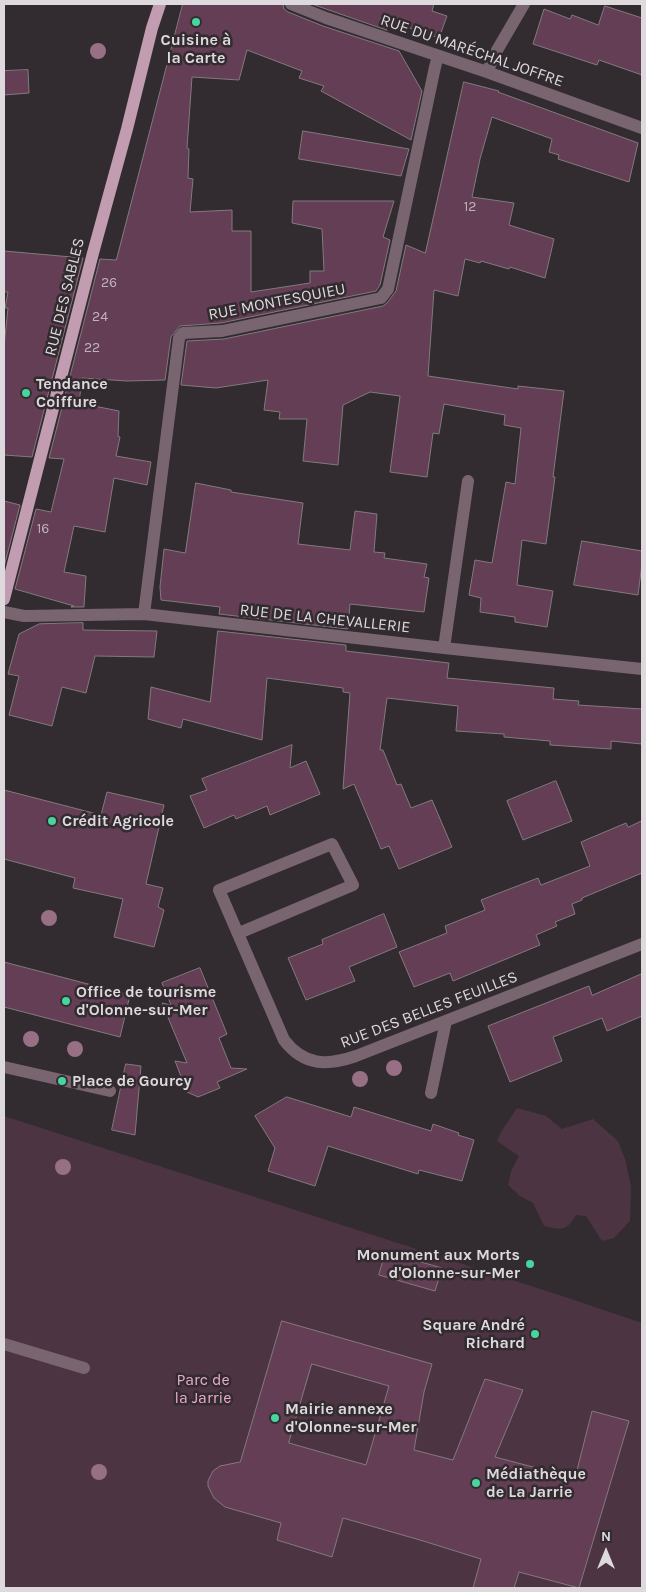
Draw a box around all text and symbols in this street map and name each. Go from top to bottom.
street label: RUE DU MARÉCHAL JOFFRE [378,11,566,91]
marker: Cuisine à la Carte [190,16,202,28]
place label: Cuisine à la Carte [161,30,231,68]
house number: 12 [464,199,476,215]
street label: RUE DES SABLES [41,236,89,358]
house number: 26 [101,275,117,291]
street label: RUE MONTESQUIEU [207,279,347,325]
house number: 24 [92,309,108,325]
house number: 22 [84,340,100,356]
place label: Tendance Coiffure [36,374,108,412]
marker: Tendance Coiffure [20,387,32,399]
house number: 16 [37,521,49,537]
street label: RUE DE LA CHEVALLERIE [239,601,411,637]
place label: Crédit Agricole [62,811,174,831]
marker: Crédit Agricole [46,815,58,827]
street label: RUE DES BELLES FEUILLES [338,967,520,1053]
place label: Office de tourisme d'Olonne-sur-Mer [76,982,216,1020]
marker: Office de tourisme d'Olonne-sur-Mer [60,995,72,1007]
place label: Place de Gourcy [72,1071,192,1091]
marker: Place de Gourcy [56,1075,68,1087]
place label: Monument aux Morts d'Olonne-sur-Mer [357,1245,520,1283]
marker: Monument aux Morts d'Olonne-sur-Mer [524,1258,536,1270]
place label: Square André Richard [422,1315,525,1353]
marker: Square André Richard [529,1328,541,1340]
park label: Parc de la Jarrie [175,1370,231,1408]
place label: Mairie annexe d'Olonne-sur-Mer [285,1399,416,1437]
marker: Mairie annexe d'Olonne-sur-Mer [269,1412,281,1424]
place label: Médiathèque de La Jarrie [486,1464,586,1502]
marker: Médiathèque de La Jarrie [470,1477,482,1489]
north arrow [581,1527,631,1577]
text: N [601,1528,611,1545]

